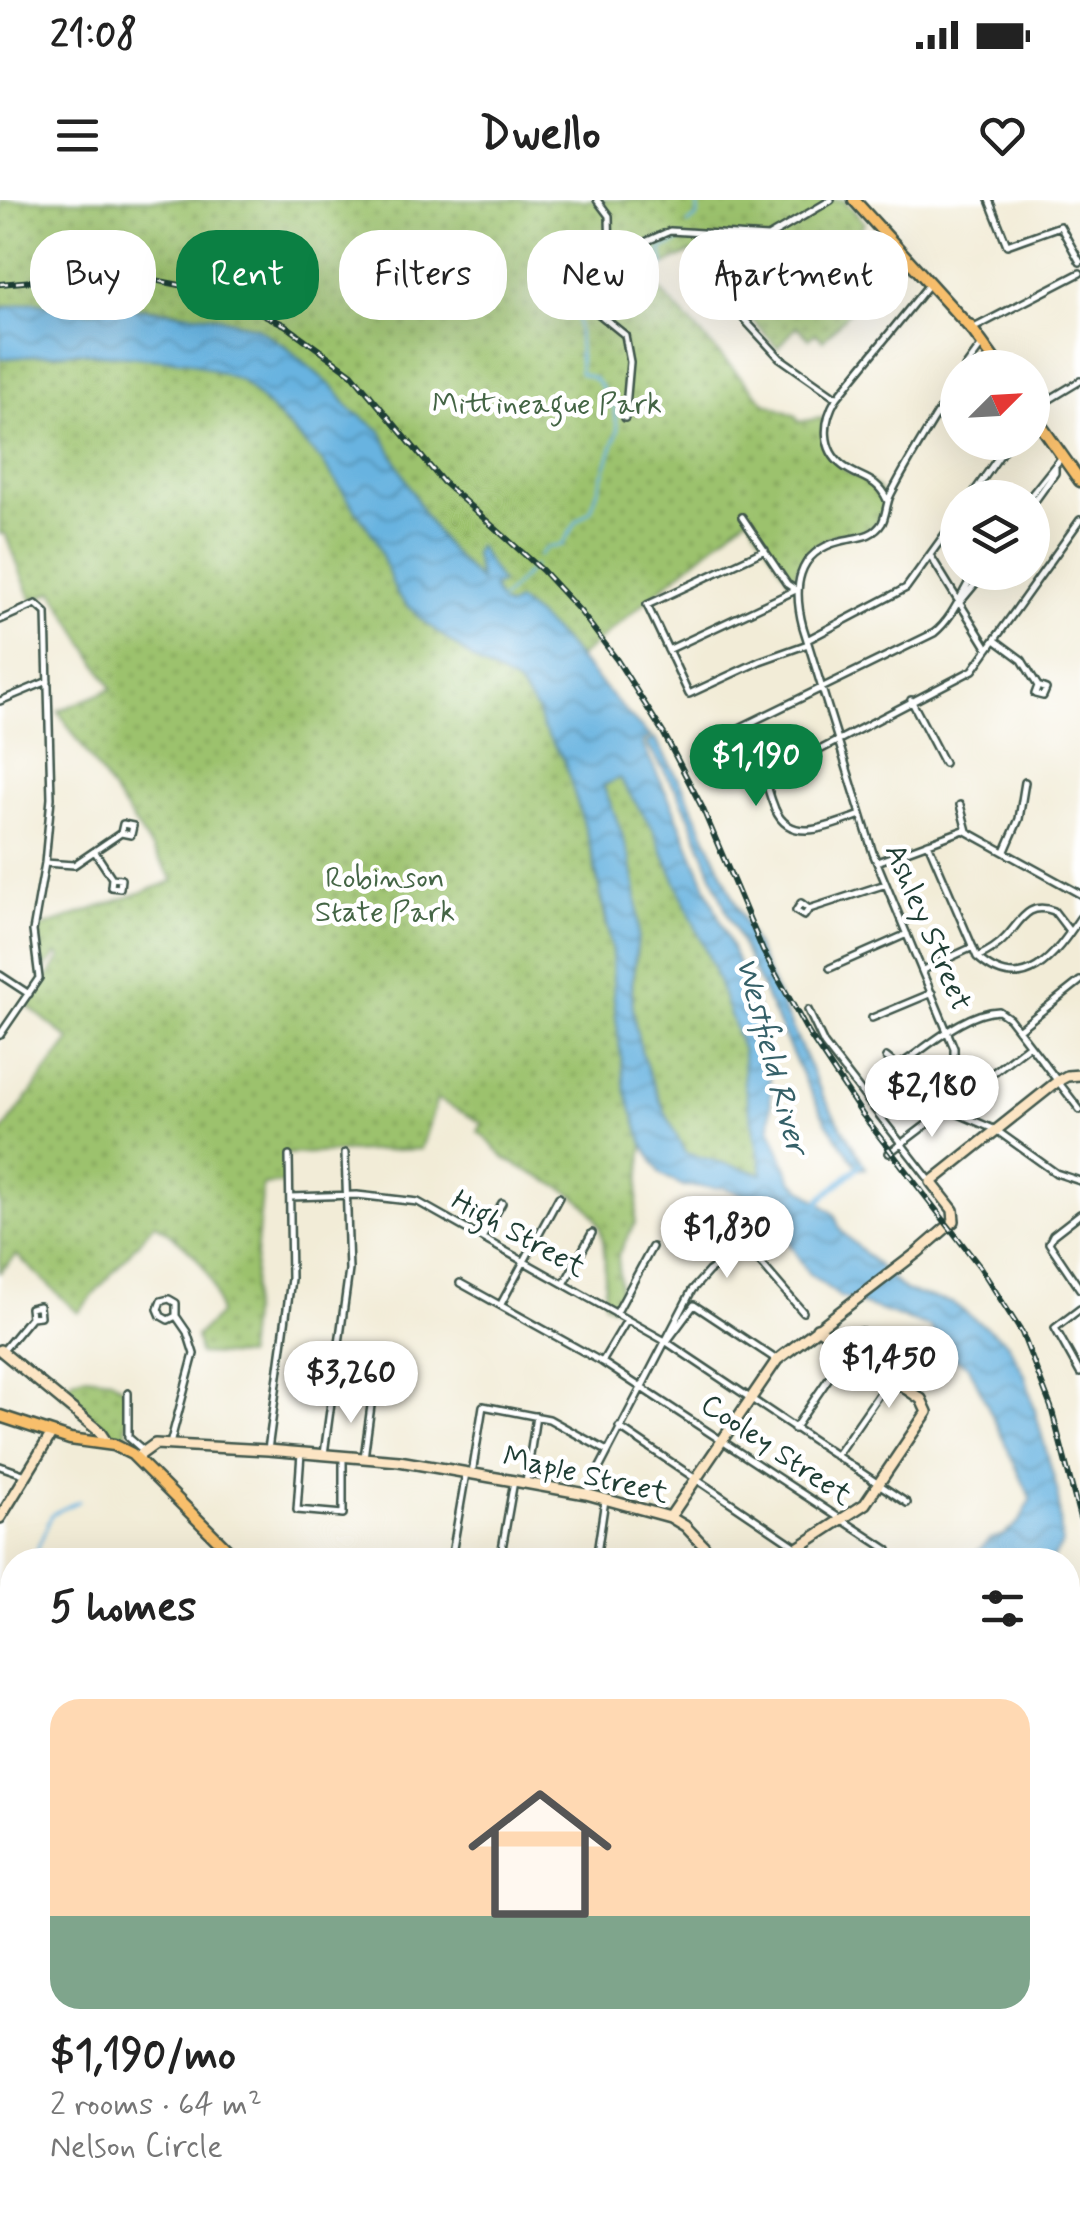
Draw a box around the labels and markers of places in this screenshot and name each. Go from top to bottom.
pin: $1,190 [675,724,837,809]
pin: $2,180 [851,1055,1013,1140]
pin: $1,830 [646,1196,808,1281]
pin: $1,450 [808,1326,970,1411]
pin: $3,260 [270,1341,432,1426]

